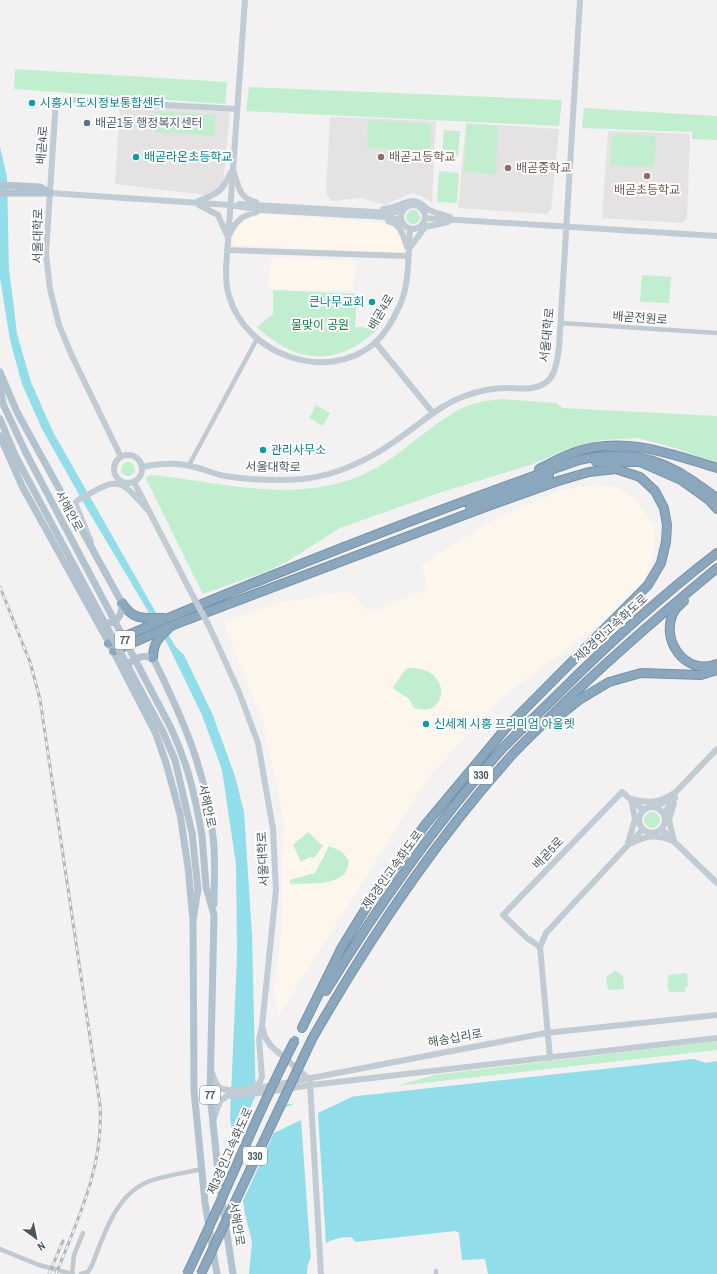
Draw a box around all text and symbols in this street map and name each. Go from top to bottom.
place label: 시흥시 도시정보통합센터 [40,95,164,111]
marker: 시흥시 도시정보통합센터 [27,98,37,108]
place label: 배곧1동 행정복지센터 [95,115,203,131]
marker: 배곧1동 행정복지센터 [82,118,92,128]
street label: 배곧4로 [33,125,51,165]
place label: 배곧라온초등학교 [144,149,232,165]
place label: 배곧고등학교 [389,149,455,165]
marker: 배곧라온초등학교 [131,152,141,162]
marker: 배곧고등학교 [376,152,386,162]
place label: 배곧중학교 [516,160,571,176]
marker: 배곧중학교 [503,163,513,173]
marker: 배곧초등학교 [642,171,652,181]
place label: 배곧초등학교 [614,182,680,198]
street label: 서울대학로 [30,208,46,264]
street label: 배곧4로 [364,291,398,333]
place label: 큰나무교회 [309,294,364,310]
marker: 큰나무교회 [367,297,377,307]
street label: 서울대학로 [536,307,558,363]
street label: 배곧전원로 [612,308,668,328]
park label: 물맞이 공원 [291,317,349,333]
place label: 관리사무소 [271,442,326,458]
marker: 관리사무소 [258,445,268,455]
street label: 서울대학로 [245,459,301,475]
street label: 서해안로 [52,488,86,534]
street label: 제3경인고속화도로 [571,591,651,665]
road number: 77 [115,631,135,649]
place label: 신세계 시흥 프리미엄 아울렛 [434,716,575,732]
marker: 신세계 시흥 프리미엄 아울렛 [421,719,431,729]
road number: 330 [469,766,493,784]
street label: 서해안로 [195,783,219,829]
street label: 제3경인고속화도로 [358,827,426,913]
street label: 서울대학로 [254,831,272,887]
street label: 배곧5로 [529,834,567,872]
street label: 해송십리로 [426,1025,484,1051]
road number: 77 [200,1086,220,1104]
street label: 제3경인고속화도로 [204,1105,256,1197]
road number: 330 [243,1147,267,1165]
street label: 서해안로 [226,1201,248,1247]
north arrow [16,1218,56,1258]
text: N [35,1239,48,1254]

